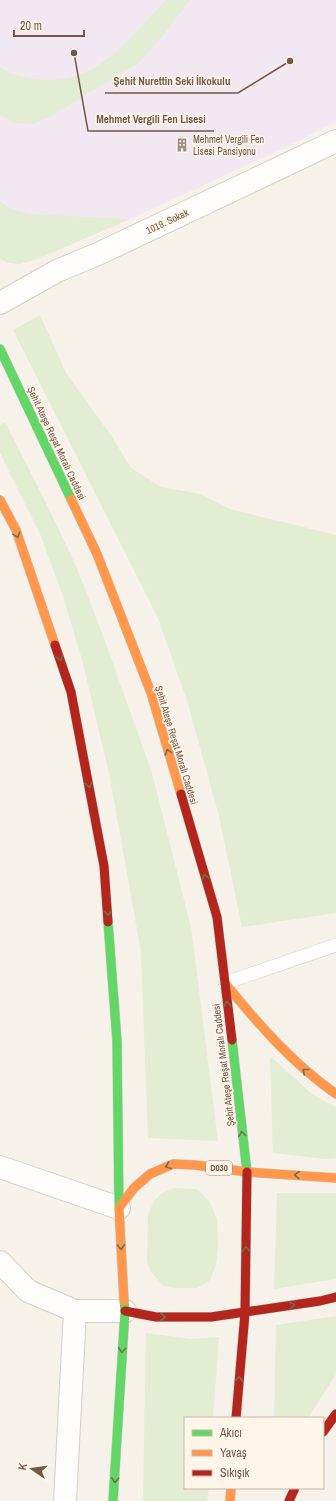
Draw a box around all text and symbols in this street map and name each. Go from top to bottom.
scale bar [14,12,84,38]
text: 20 m [20,18,42,34]
callout: Şehit Nurettin Seki İlkokulu [105,70,238,93]
text: Şehit Nurettin Seki İlkokulu [114,74,230,88]
callout: Mehmet Vergili Fen Lisesi [88,108,214,131]
text: Mehmet Vergili Fen Lisesi [96,112,206,126]
place label: Mehmet Vergili Fen Lisesi Pansiyonu [193,133,264,158]
building icon: Mehmet Vergili Fen Lisesi Pansiyonu [174,137,190,153]
street label: 1019. Sokak [144,206,191,237]
street label: Şehit Ateşe Reşat Moralı Caddesi [25,384,89,502]
one-way arrow [13,532,21,539]
one-way arrow [55,654,63,661]
street label: Şehit Ateşe Reşat Moralı Caddesi [152,684,201,806]
one-way arrow [164,749,173,756]
one-way arrow [84,781,92,788]
one-way arrow [201,873,210,880]
one-way arrow [103,910,112,916]
one-way arrow [223,1001,232,1008]
street label: Şehit Ateşe Reşat Moralı Caddesi [210,1003,237,1127]
one-way arrow [302,1069,309,1076]
one-way arrow [238,1131,247,1137]
road number: D030 [206,1161,232,1175]
one-way arrow [165,1162,172,1170]
one-way arrow [294,1171,300,1180]
one-way arrow [117,1244,125,1250]
one-way arrow [241,1246,250,1252]
one-way arrow [289,1301,295,1310]
one-way arrow [160,1313,166,1321]
one-way arrow [118,1347,127,1353]
one-way arrow [235,1376,244,1382]
legend [184,1417,324,1489]
text: Akıcı [219,1425,242,1441]
text: Yavaş [220,1445,247,1461]
north arrow [12,1449,52,1489]
text: K [15,1462,30,1471]
text: Sıkışık [220,1465,250,1481]
one-way arrow [110,1477,119,1483]

